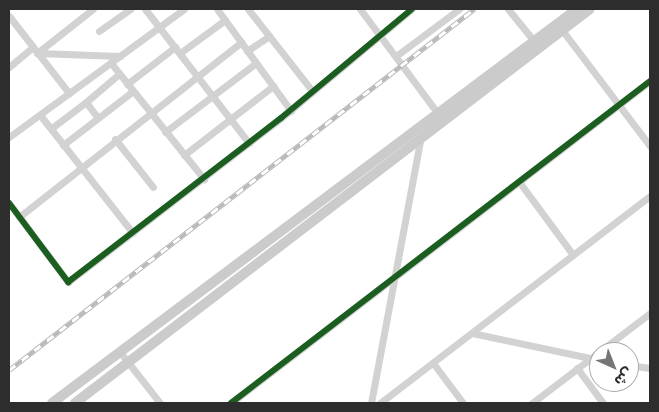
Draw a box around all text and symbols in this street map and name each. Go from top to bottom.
north arrow [589,342,639,392]
text: ش [611,365,636,389]

